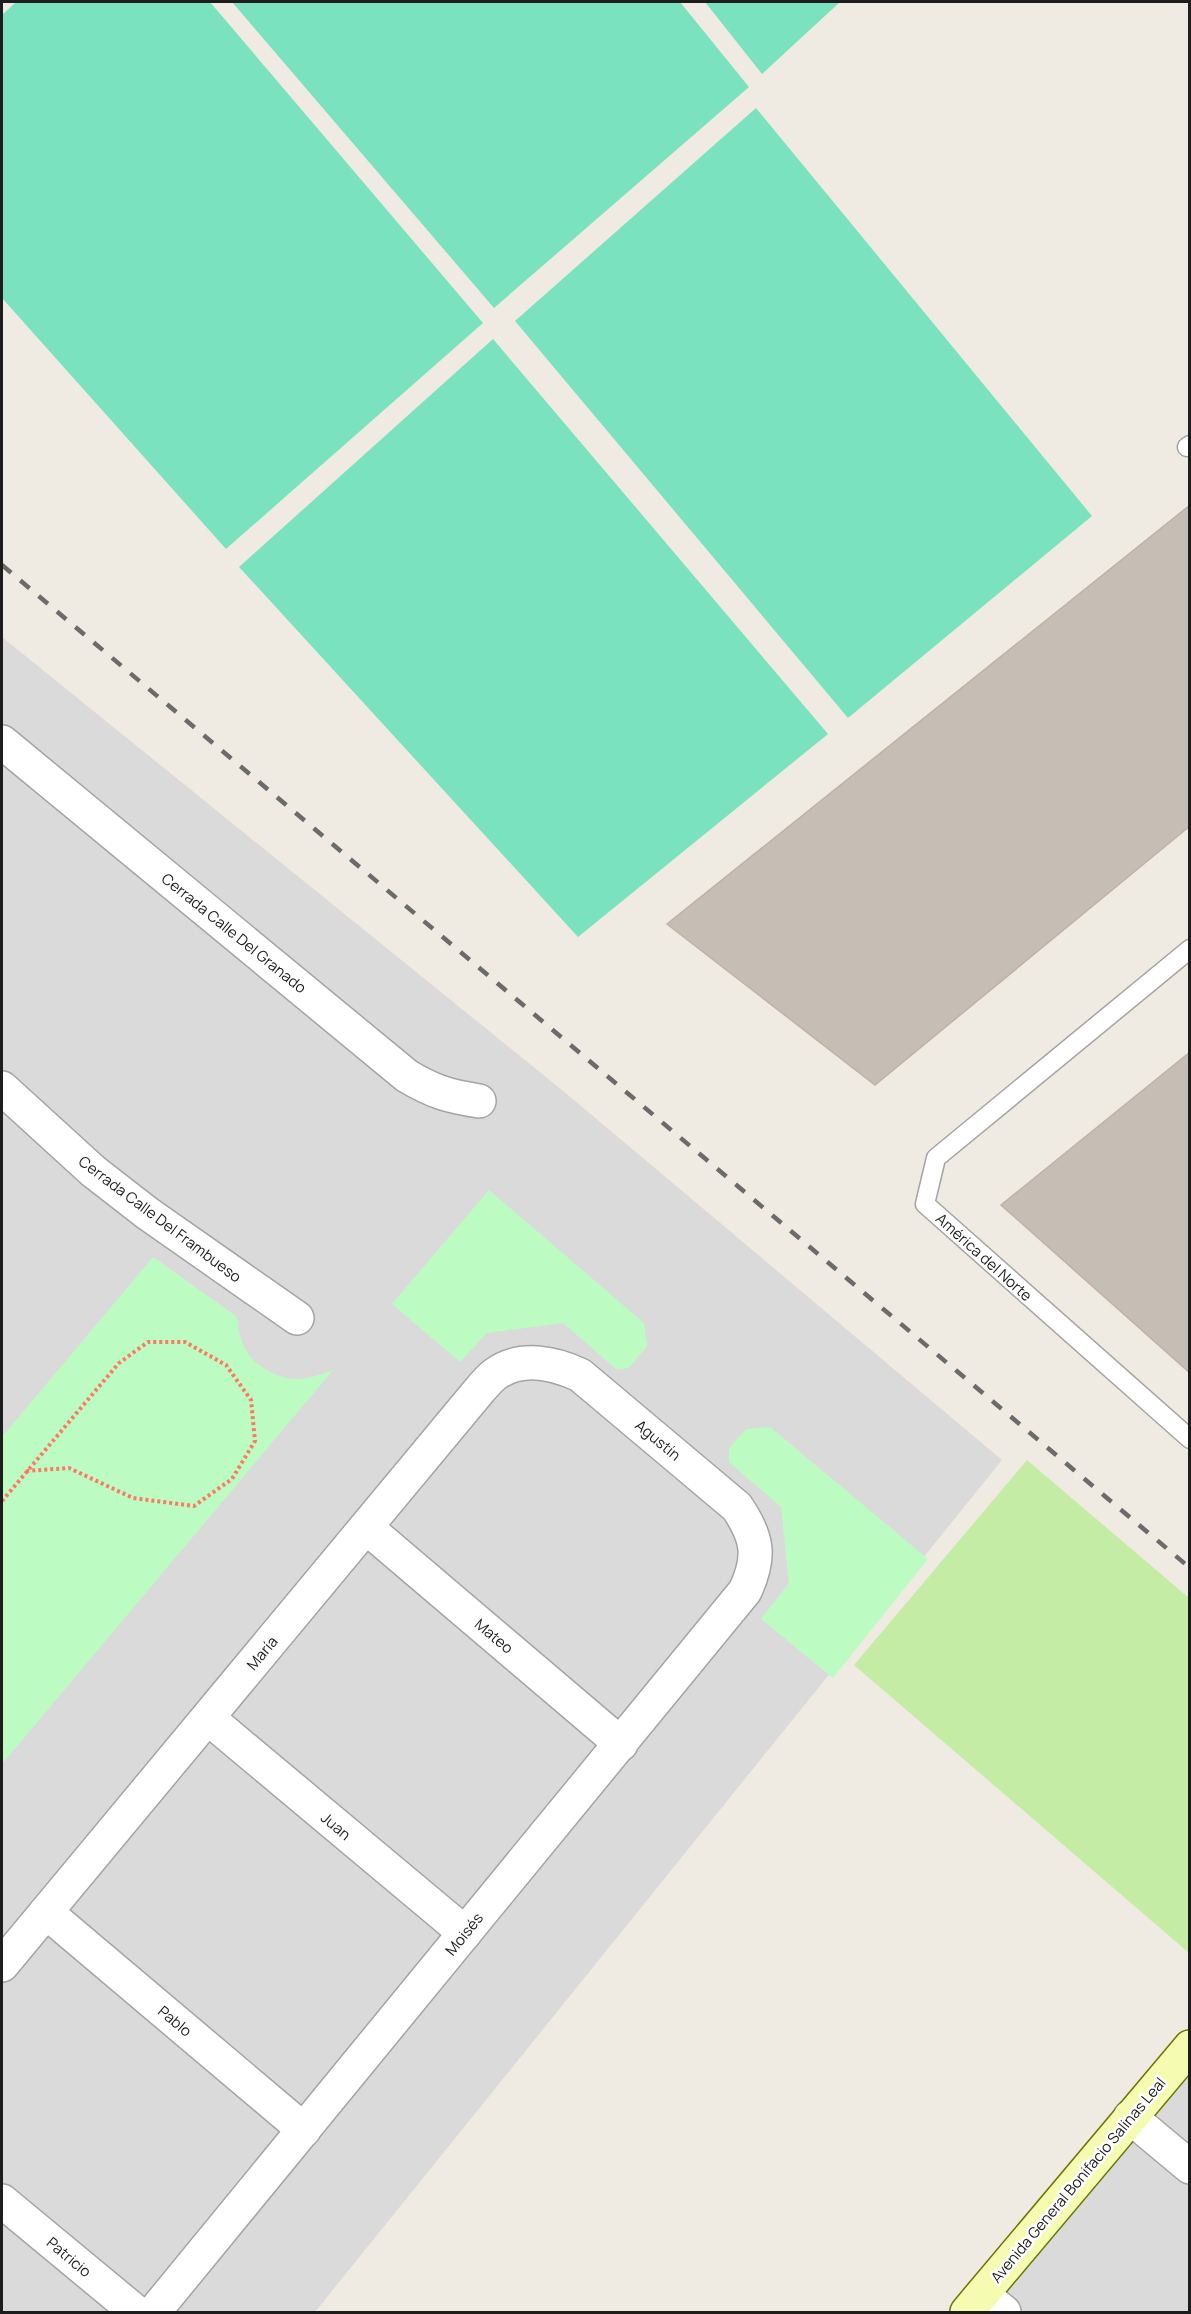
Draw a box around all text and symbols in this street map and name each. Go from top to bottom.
street label: Cerrada Calle Del Granado [157,868,311,998]
street label: Cerrada Calle Del Frambueso [74,1151,246,1287]
street label: América del Norte [931,1208,1037,1306]
street label: Agustín [631,1415,685,1465]
street label: Mateo [470,1614,518,1658]
street label: María [242,1632,282,1674]
street label: Juan [317,1807,355,1845]
street label: Moisés [440,1908,488,1960]
street label: Pablo [154,2001,197,2041]
street label: Avenida General Bonifacio Salinas Leal [986,2073,1170,2287]
street label: Patricio [42,2232,96,2282]

